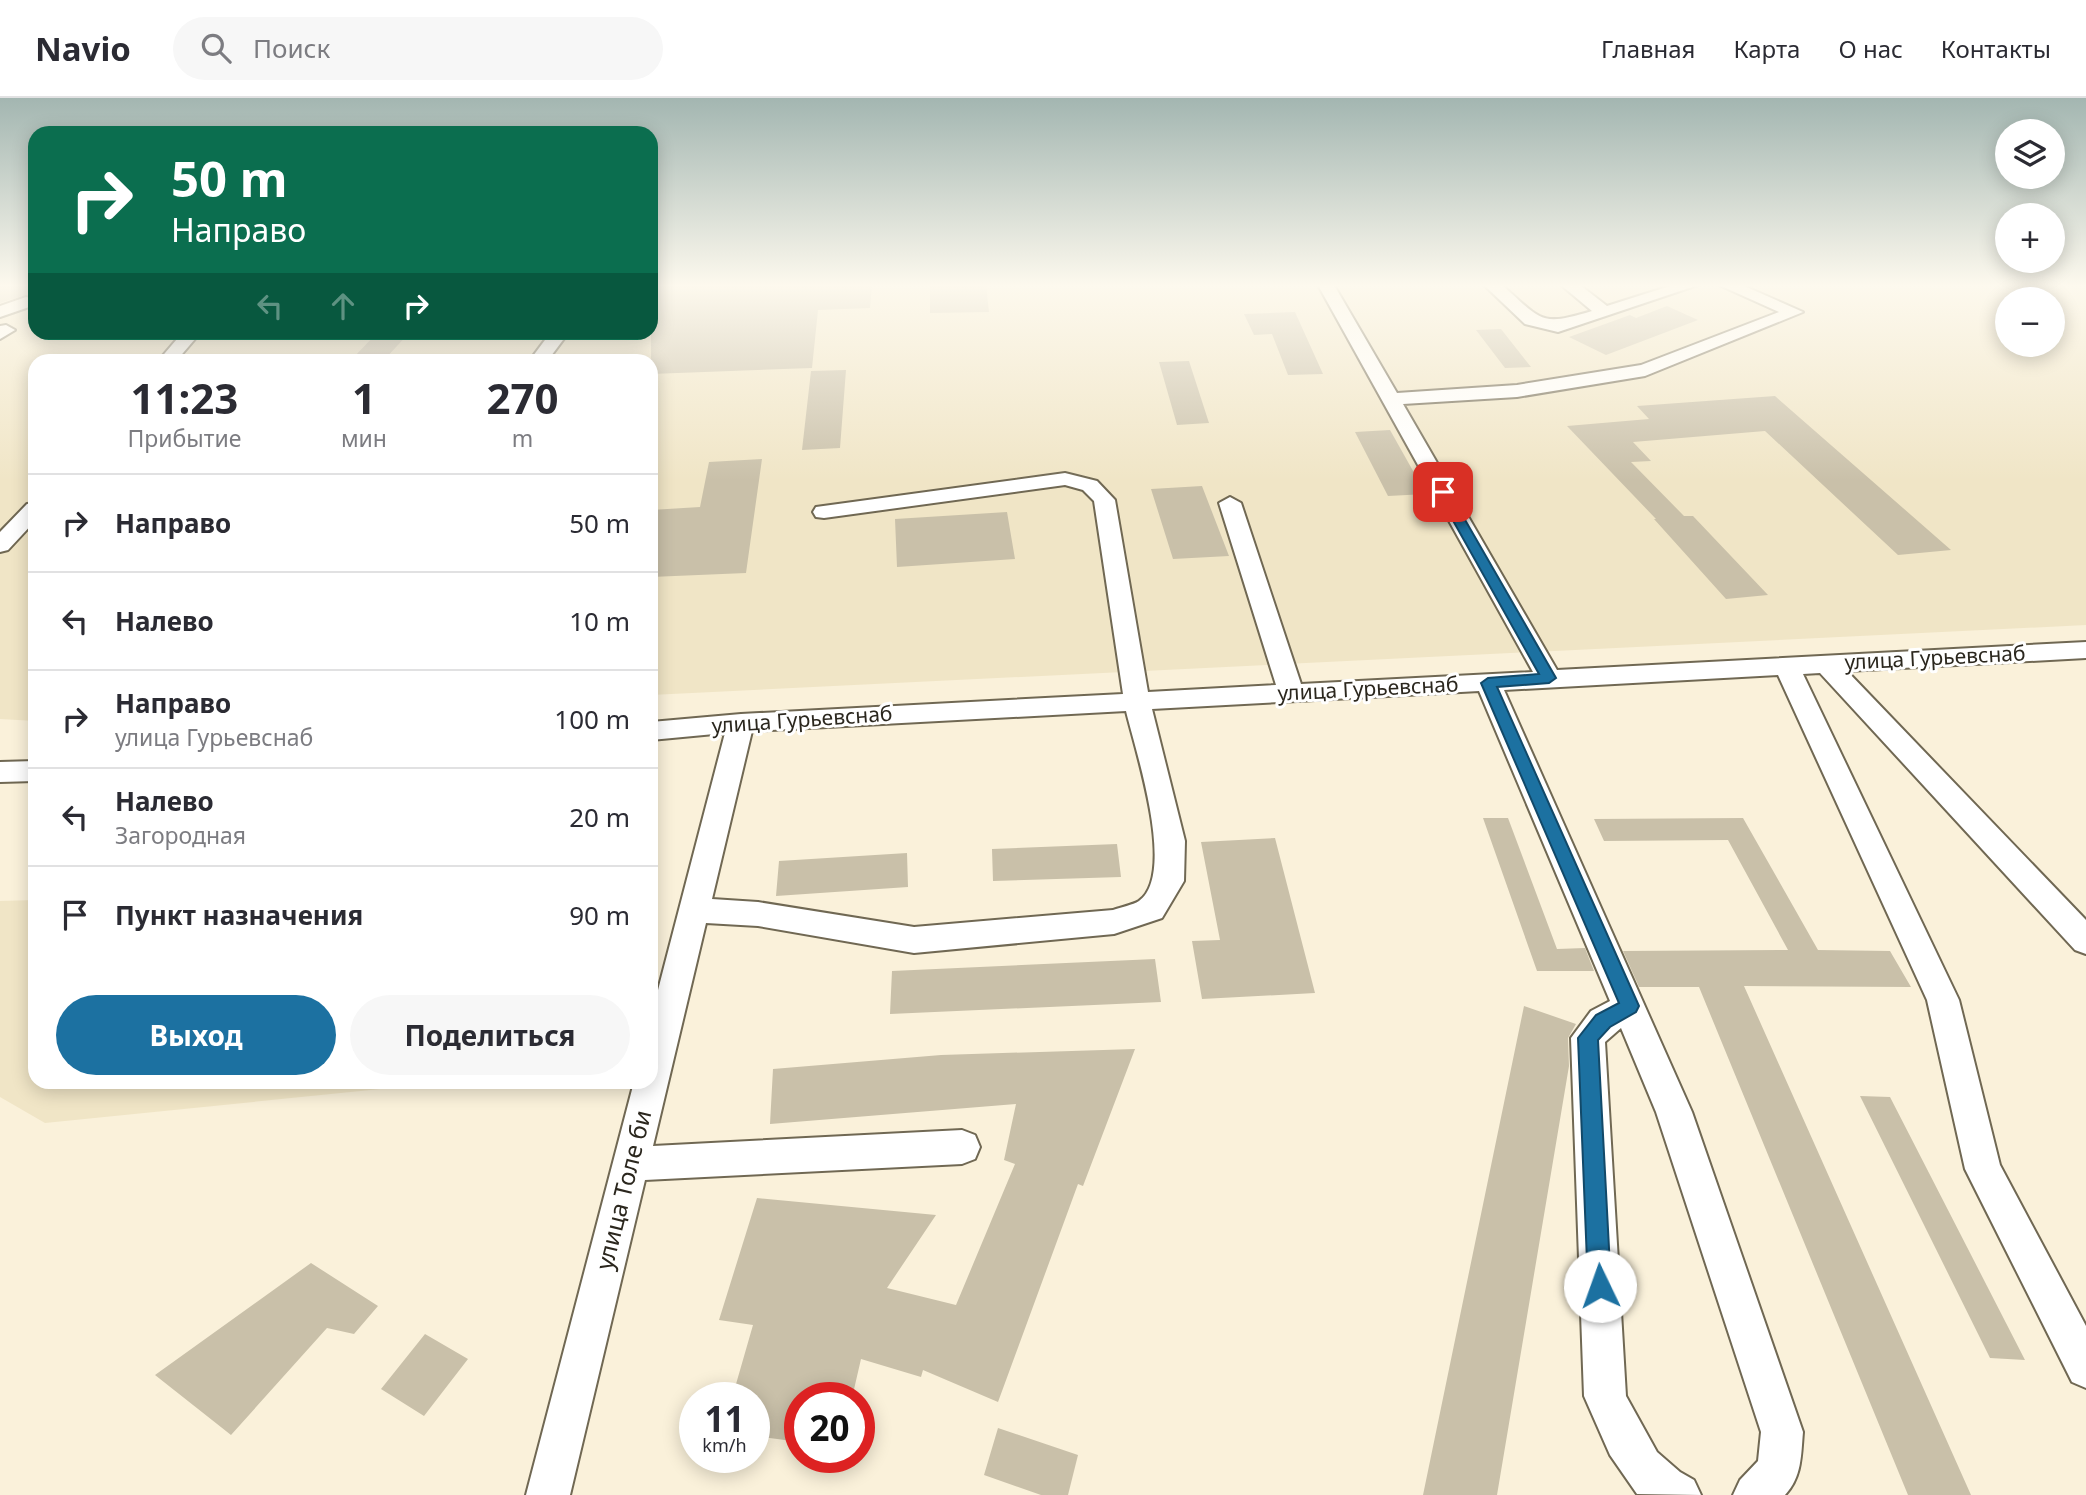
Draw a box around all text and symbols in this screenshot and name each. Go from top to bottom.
search box [173,17,663,80]
text: Navio [35,26,131,71]
icon: search [197,29,235,67]
text: Поиск [253,30,330,66]
text: Главная [1601,32,1695,65]
text: Карта [1733,32,1800,65]
text: О нас [1838,32,1903,65]
text: Контакты [1941,32,2051,65]
map controls [1995,119,2065,357]
button: layers [1995,119,2065,189]
text: 50 m [171,145,288,211]
icon: right [56,154,147,245]
button: + [1995,203,2065,273]
text: Направо [171,208,306,251]
icon: left [251,287,289,325]
icon: ahead [324,287,362,325]
icon: right [397,287,435,325]
button: − [1995,287,2065,357]
text: 11:23 [131,369,238,426]
text: 1 [352,369,376,426]
text: 270 [486,369,559,426]
text: Прибытие [127,422,241,454]
text: мин [341,422,387,454]
text: m [512,422,533,454]
pin [1413,462,1473,522]
icon: arrive [1424,473,1462,511]
icon: right [56,504,94,542]
text: Направо [115,505,231,541]
text: 50 m [569,505,630,541]
icon: left [56,602,94,640]
text: Налево [115,603,214,639]
text: 10 m [569,603,630,639]
street label: улица Гурьевснаб [1844,638,2026,676]
street label: улица Гурьевснаб [1277,669,1459,707]
text: Направо [115,685,231,721]
street label: улица Гурьевснаб [711,699,893,739]
icon: right [56,700,94,738]
text: 100 m [554,701,630,737]
text: улица Гурьевснаб [115,721,313,753]
text: Налево [115,783,214,819]
icon: left [56,798,94,836]
text: 20 m [569,799,630,835]
text: Загородная [115,819,246,851]
icon: arrive [56,896,94,934]
text: Пункт назначения [115,897,363,933]
text: 90 m [569,897,630,933]
button: Выход [56,995,336,1075]
button: Поделиться [350,995,630,1075]
street label: улица Толе би [587,1106,658,1273]
position arrow [1563,1249,1637,1323]
speed limit sign: 20 [784,1382,875,1473]
text: 11 [704,1395,745,1442]
text: km/h [702,1433,747,1457]

